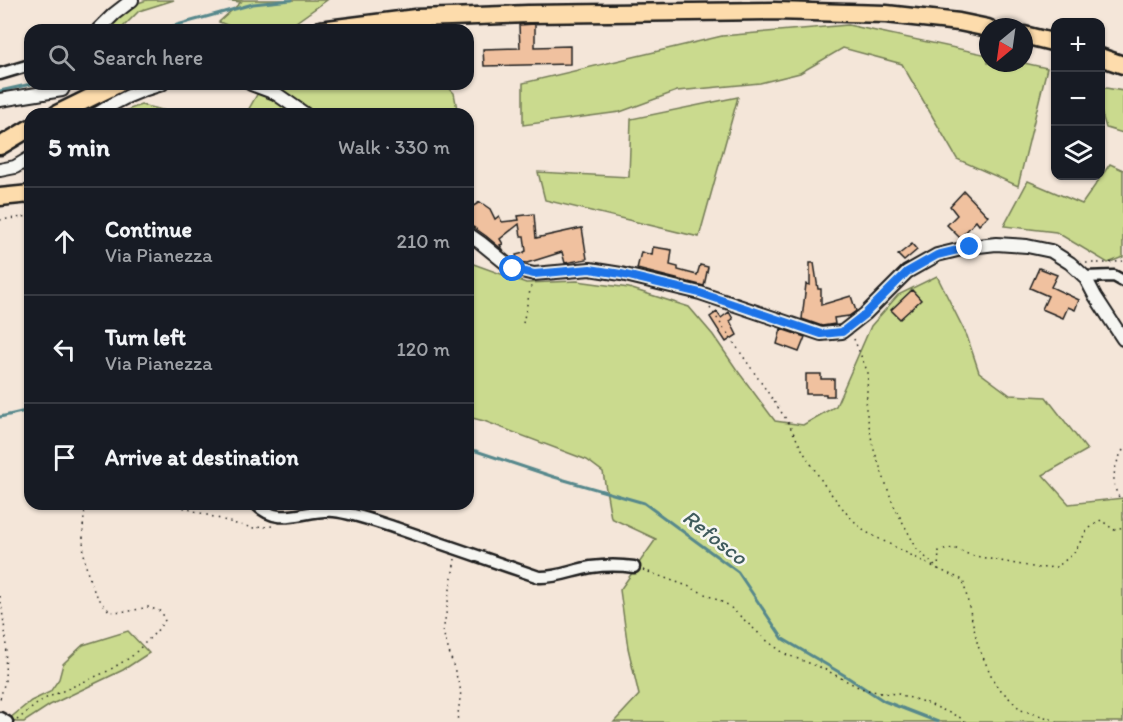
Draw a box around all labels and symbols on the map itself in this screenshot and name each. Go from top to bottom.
north arrow [979,18,1033,72]
route end [956,233,982,259]
route start [499,255,525,281]
water label: Refosco [677,503,753,571]

